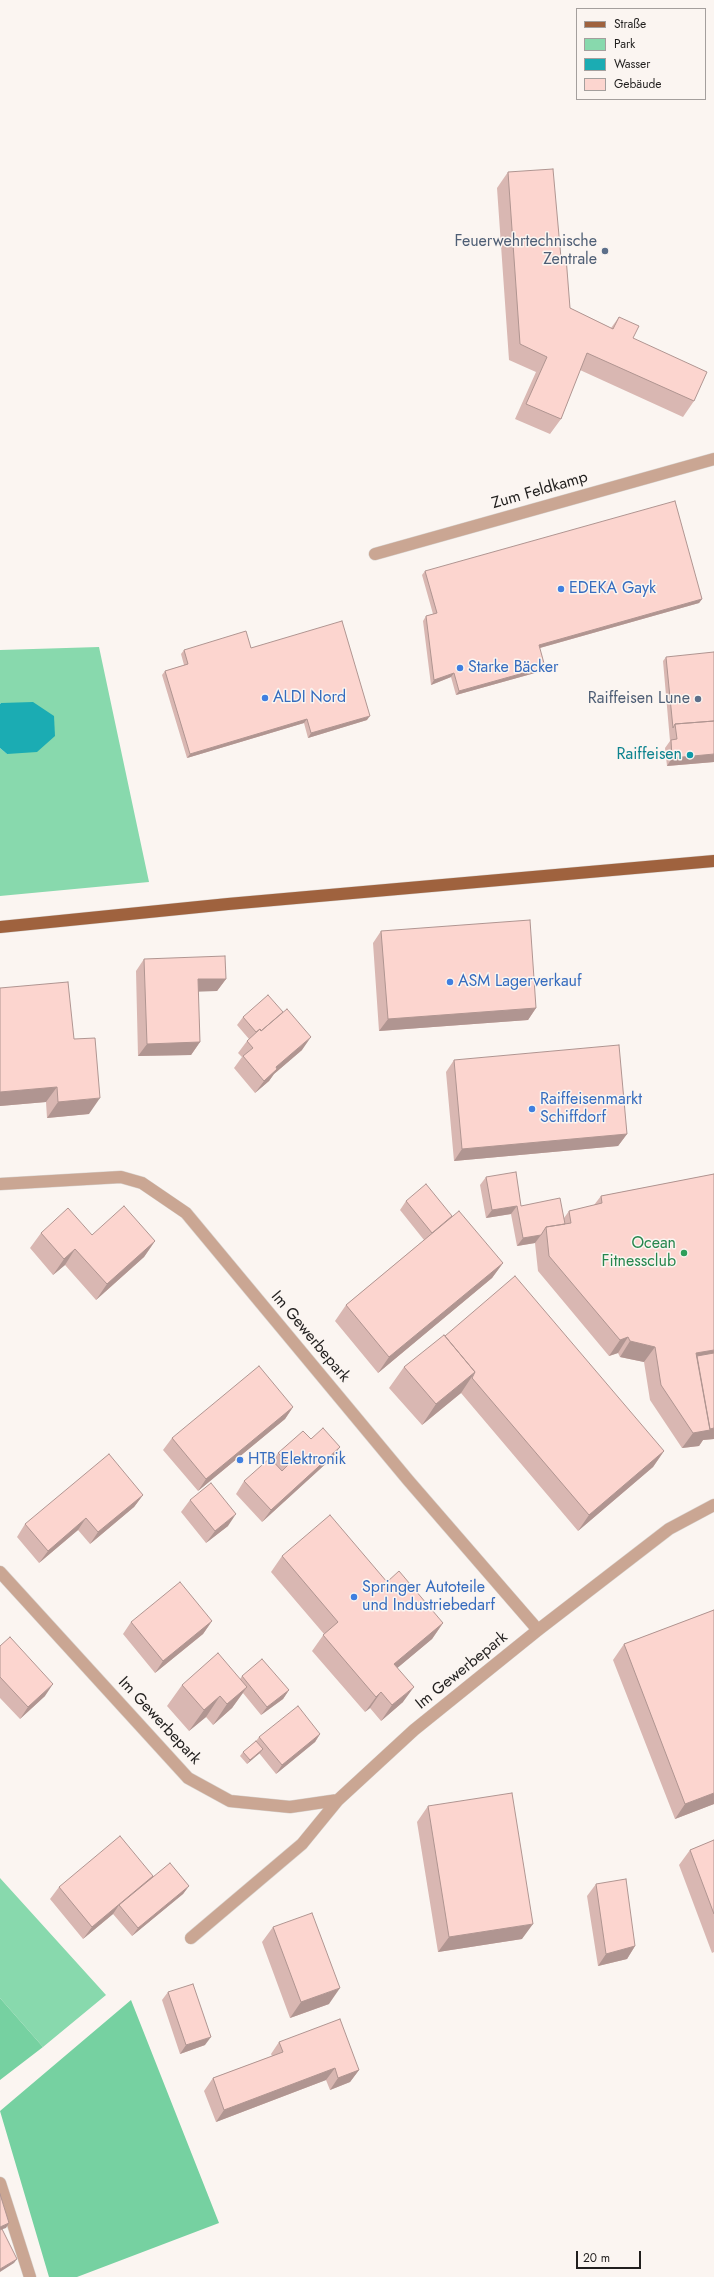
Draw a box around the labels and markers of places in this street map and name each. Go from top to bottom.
place label: Feuerwehrtechnische Zentrale [454,232,597,270]
marker: Feuerwehrtechnische Zentrale [600,246,610,256]
place label: EDEKA Gayk [569,579,656,599]
marker: EDEKA Gayk [556,584,566,594]
place label: Starke Bäcker [468,658,558,678]
marker: Starke Bäcker [455,663,465,673]
place label: ALDI Nord [273,688,346,708]
place label: Raiffeisen Lune [588,689,690,709]
marker: ALDI Nord [260,693,270,703]
marker: Raiffeisen Lune [693,694,703,704]
place label: Raiffeisen [617,745,682,765]
marker: Raiffeisen [685,750,695,760]
place label: ASM Lagerverkauf [458,972,582,992]
marker: ASM Lagerverkauf [445,977,455,987]
place label: Raiffeisenmarkt Schiffdorf [540,1090,642,1128]
marker: Raiffeisenmarkt Schiffdorf [527,1104,537,1114]
place label: Ocean Fitnessclub [602,1234,676,1272]
marker: Ocean Fitnessclub [679,1248,689,1258]
place label: HTB Elektronik [248,1450,346,1470]
marker: HTB Elektronik [235,1455,245,1465]
place label: Springer Autoteile und Industriebedarf [362,1578,495,1616]
marker: Springer Autoteile und Industriebedarf [349,1592,359,1602]

